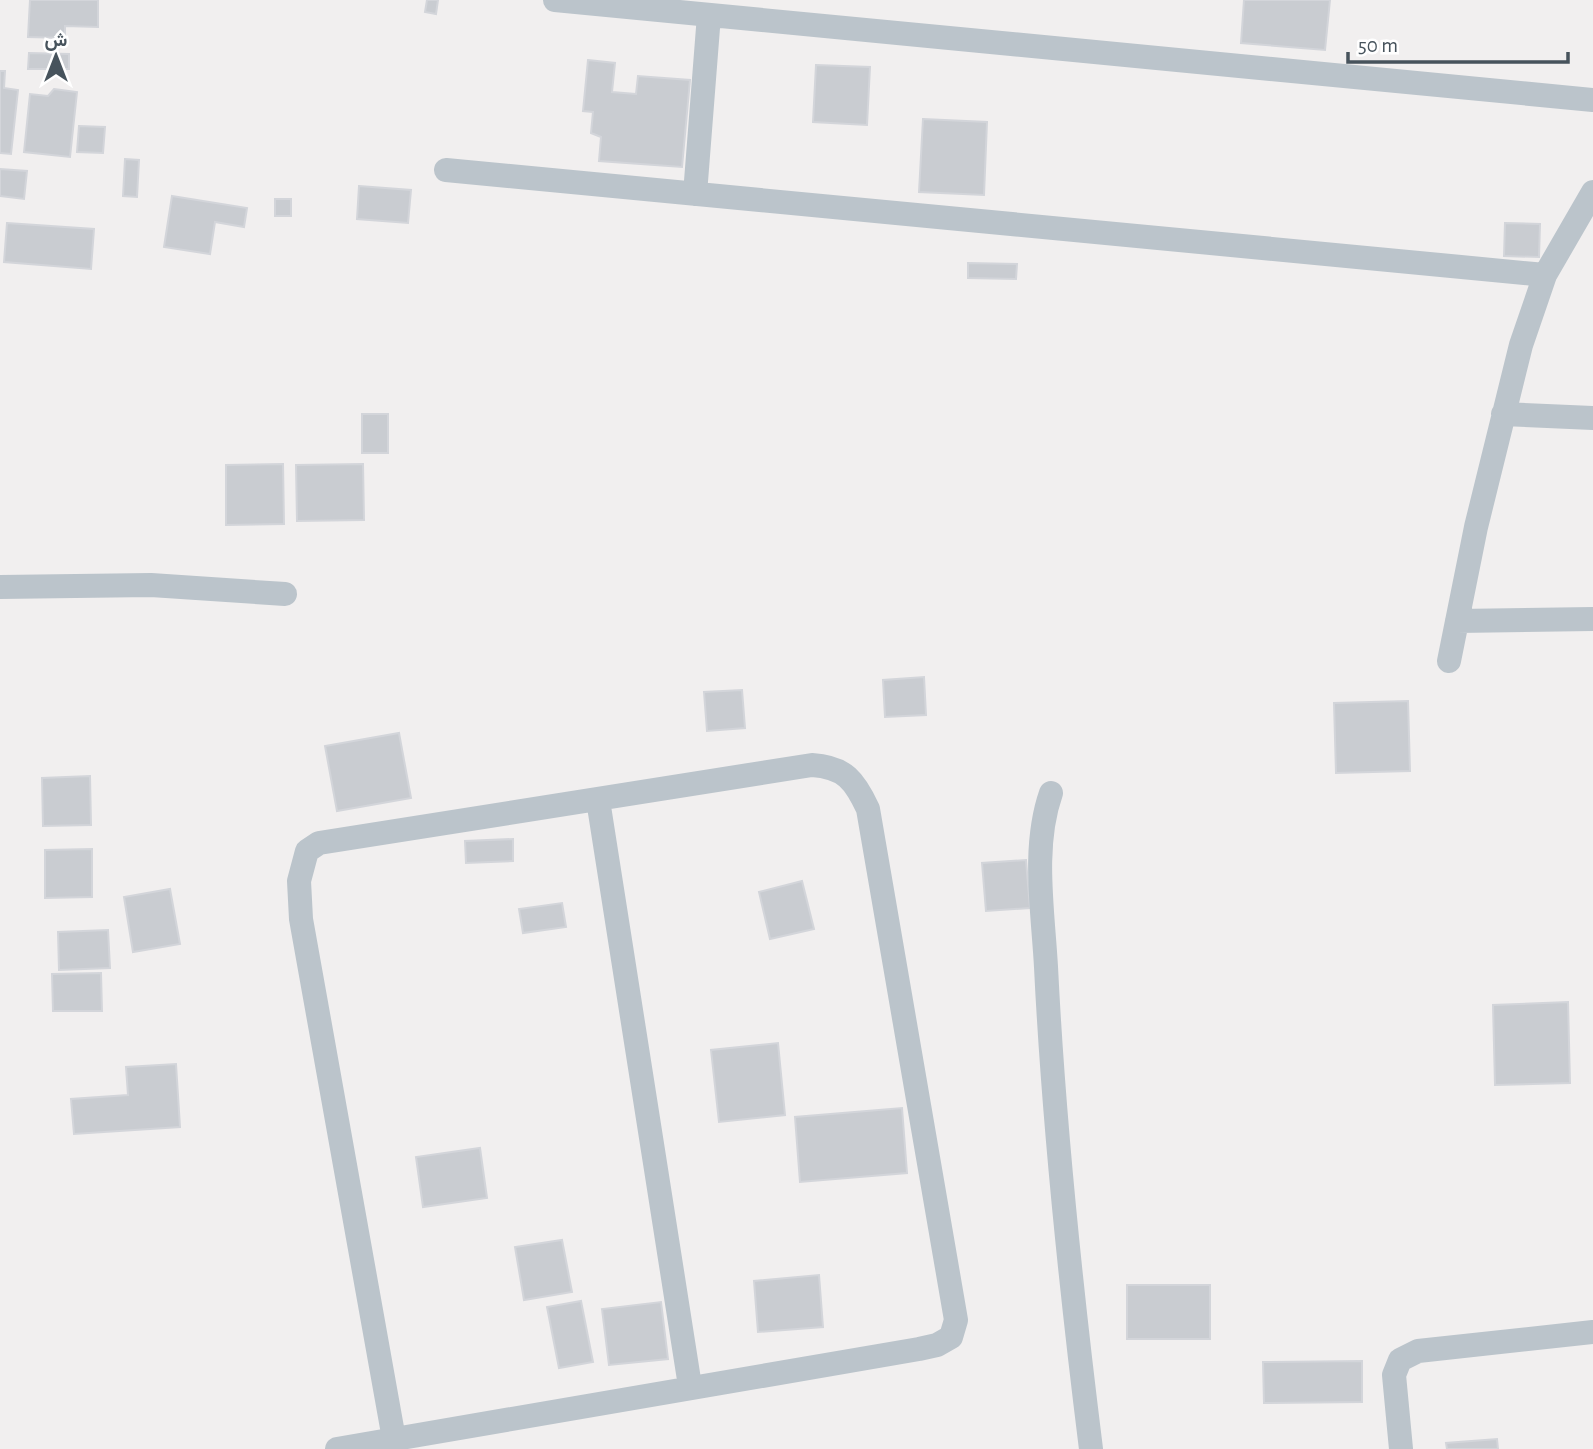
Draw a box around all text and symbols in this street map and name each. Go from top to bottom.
north arrow [21,21,91,91]
scale bar [1348,21,1568,65]
text: ش [45,31,68,51]
text: 50 m [1358,35,1398,56]

